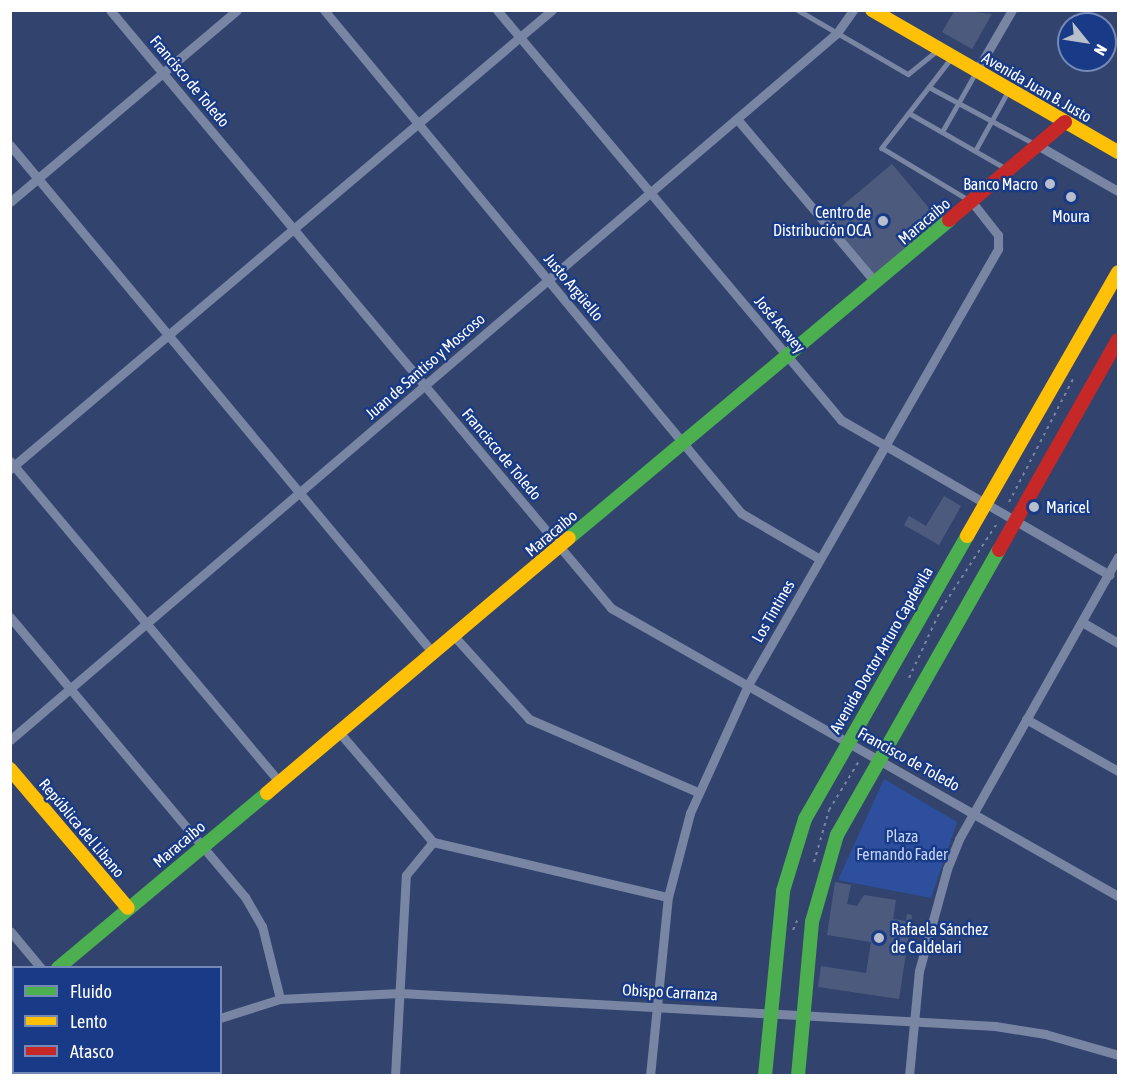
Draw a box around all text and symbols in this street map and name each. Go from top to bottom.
north arrow [1057,12,1117,72]
street label: Francisco de Toledo [146,31,234,131]
text: N [1091,41,1111,59]
street label: Avenida Juan B. Justo [979,48,1095,126]
place label: Banco Macro [963,174,1038,194]
marker: Banco Macro [1043,177,1057,191]
marker: Moura [1064,190,1078,204]
street label: Maracaibo [894,194,954,248]
place label: Centro de Distribución OCA [773,202,871,240]
place label: Moura [1052,206,1090,226]
marker: Centro de Distribución OCA [876,214,890,228]
street label: Justo Argüello [540,249,608,325]
street label: José Acevey [751,292,809,356]
street label: Juan de Santiso y Moscoso [361,309,489,423]
street label: Francisco de Toledo [458,404,546,504]
place label: Maricel [1046,497,1090,517]
marker: Maricel [1027,500,1041,514]
street label: Maracaibo [521,506,581,560]
street label: Avenida Doctor Arturo Capdevila [825,563,937,737]
street label: Los Tintines [748,576,798,646]
street label: Francisco de Toledo [855,723,963,795]
street label: República del Libano [35,775,129,881]
street label: Maracaibo [149,817,209,871]
park label: Plaza Fernando Fader [856,826,948,864]
place label: Rafaela Sánchez de Caldelari [891,919,988,957]
marker: Rafaela Sánchez de Caldelari [872,931,886,945]
legend [12,966,222,1074]
street label: Obispo Carranza [622,980,718,1004]
text: Fluido [70,981,112,1002]
text: Lento [70,1011,107,1032]
text: Atasco [70,1041,114,1062]

